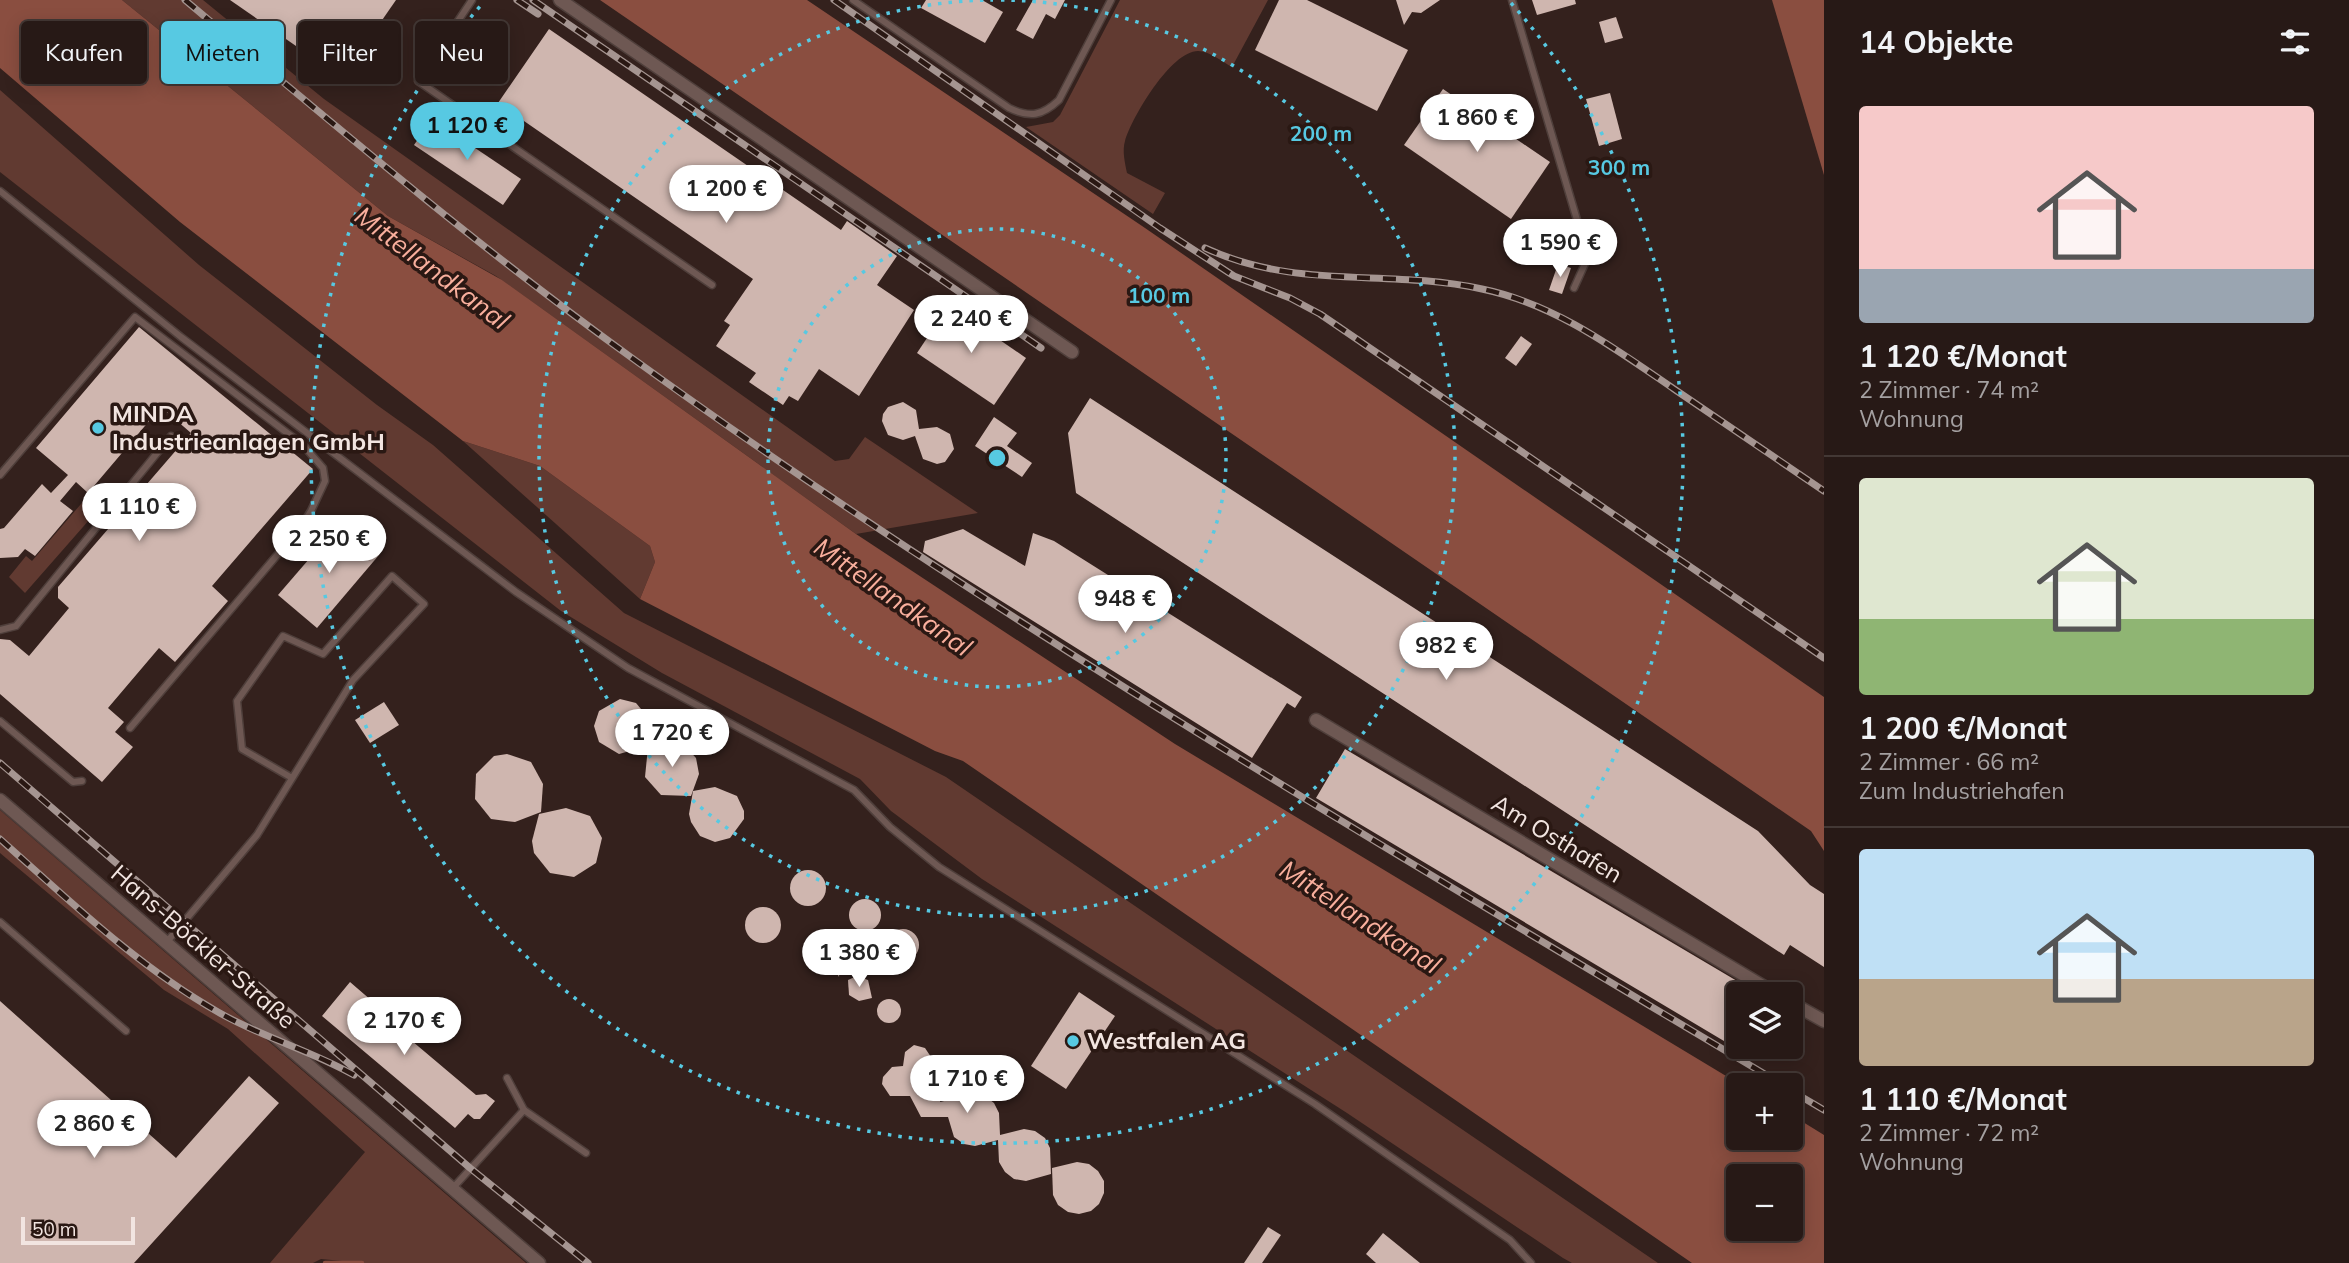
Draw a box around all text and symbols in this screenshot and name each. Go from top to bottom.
chip: Kaufen [21,21,147,84]
chip: Mieten [161,21,284,84]
chip: Filter [298,21,401,84]
chip: Neu [415,21,508,84]
text: 14 Objekte [1859,23,2013,61]
icon: filters [2276,23,2314,61]
pin: 1 860 € [1412,94,1542,154]
pin: 1 120 € [402,102,532,162]
text: 1 860 € [1436,102,1518,131]
text: 1 120 € [426,110,508,139]
text: 200 m [1290,120,1352,146]
icon: home [2024,152,2150,278]
text: 300 m [1588,154,1650,180]
pin: 1 200 € [661,166,791,225]
text: 1 200 € [685,173,767,202]
water label: Mittellandkanal [348,199,517,337]
pin: 1 590 € [1495,219,1625,279]
text: 1 590 € [1519,227,1601,256]
text: 100 m [1128,282,1190,308]
pin: 2 240 € [906,296,1036,355]
text: 2 240 € [930,303,1012,332]
text: 1 120 €/Monat [1859,337,2067,375]
text: 2 Zimmer · 74 m² [1859,375,2039,404]
place label: MINDA Industrieanlagen GmbH [112,398,385,456]
text: Wohnung [1859,404,1964,433]
marker: MINDA Industrieanlagen GmbH [90,420,106,436]
centre of rings [985,446,1009,470]
pin: 1 110 € [74,484,204,543]
text: 1 110 € [98,491,180,520]
pin: 2 250 € [264,516,394,575]
text: 2 250 € [288,523,370,552]
icon: home [2024,524,2150,650]
water label: Mittellandkanal [808,530,979,664]
pin: 948 € [1076,576,1174,635]
text: 948 € [1094,583,1156,612]
pin: 982 € [1397,622,1495,682]
text: 982 € [1415,630,1477,659]
text: 1 200 €/Monat [1859,709,2067,747]
pin: 1 720 € [607,710,737,769]
text: 1 720 € [631,717,713,746]
text: 2 Zimmer · 66 m² [1859,747,2039,776]
text: Zum Industriehafen [1859,776,2065,805]
street label: Am Osthafen [1487,787,1628,889]
water label: Mittellandkanal [1274,852,1448,981]
street label: Hans-Böckler-Straße [105,858,302,1035]
icon: home [2024,895,2150,1021]
pin: 1 380 € [794,930,924,989]
text: 1 380 € [818,937,900,966]
map controls [1726,982,1803,1241]
button: layers [1726,982,1803,1059]
pin: 2 170 € [339,998,469,1057]
text: 2 170 € [363,1005,445,1034]
place label: Westfalen AG [1087,1025,1246,1055]
marker: Westfalen AG [1065,1033,1081,1049]
pin: 1 710 € [902,1056,1032,1115]
text: 1 710 € [926,1063,1008,1092]
button: + [1726,1073,1803,1150]
text: 1 110 €/Monat [1859,1080,2067,1118]
pin: 2 860 € [29,1100,159,1160]
text: 2 860 € [53,1108,135,1137]
text: 2 Zimmer · 72 m² [1859,1118,2039,1147]
text: Wohnung [1859,1147,1964,1176]
button: − [1726,1164,1803,1241]
scale bar [21,1214,135,1246]
text: 50 m [32,1217,76,1241]

